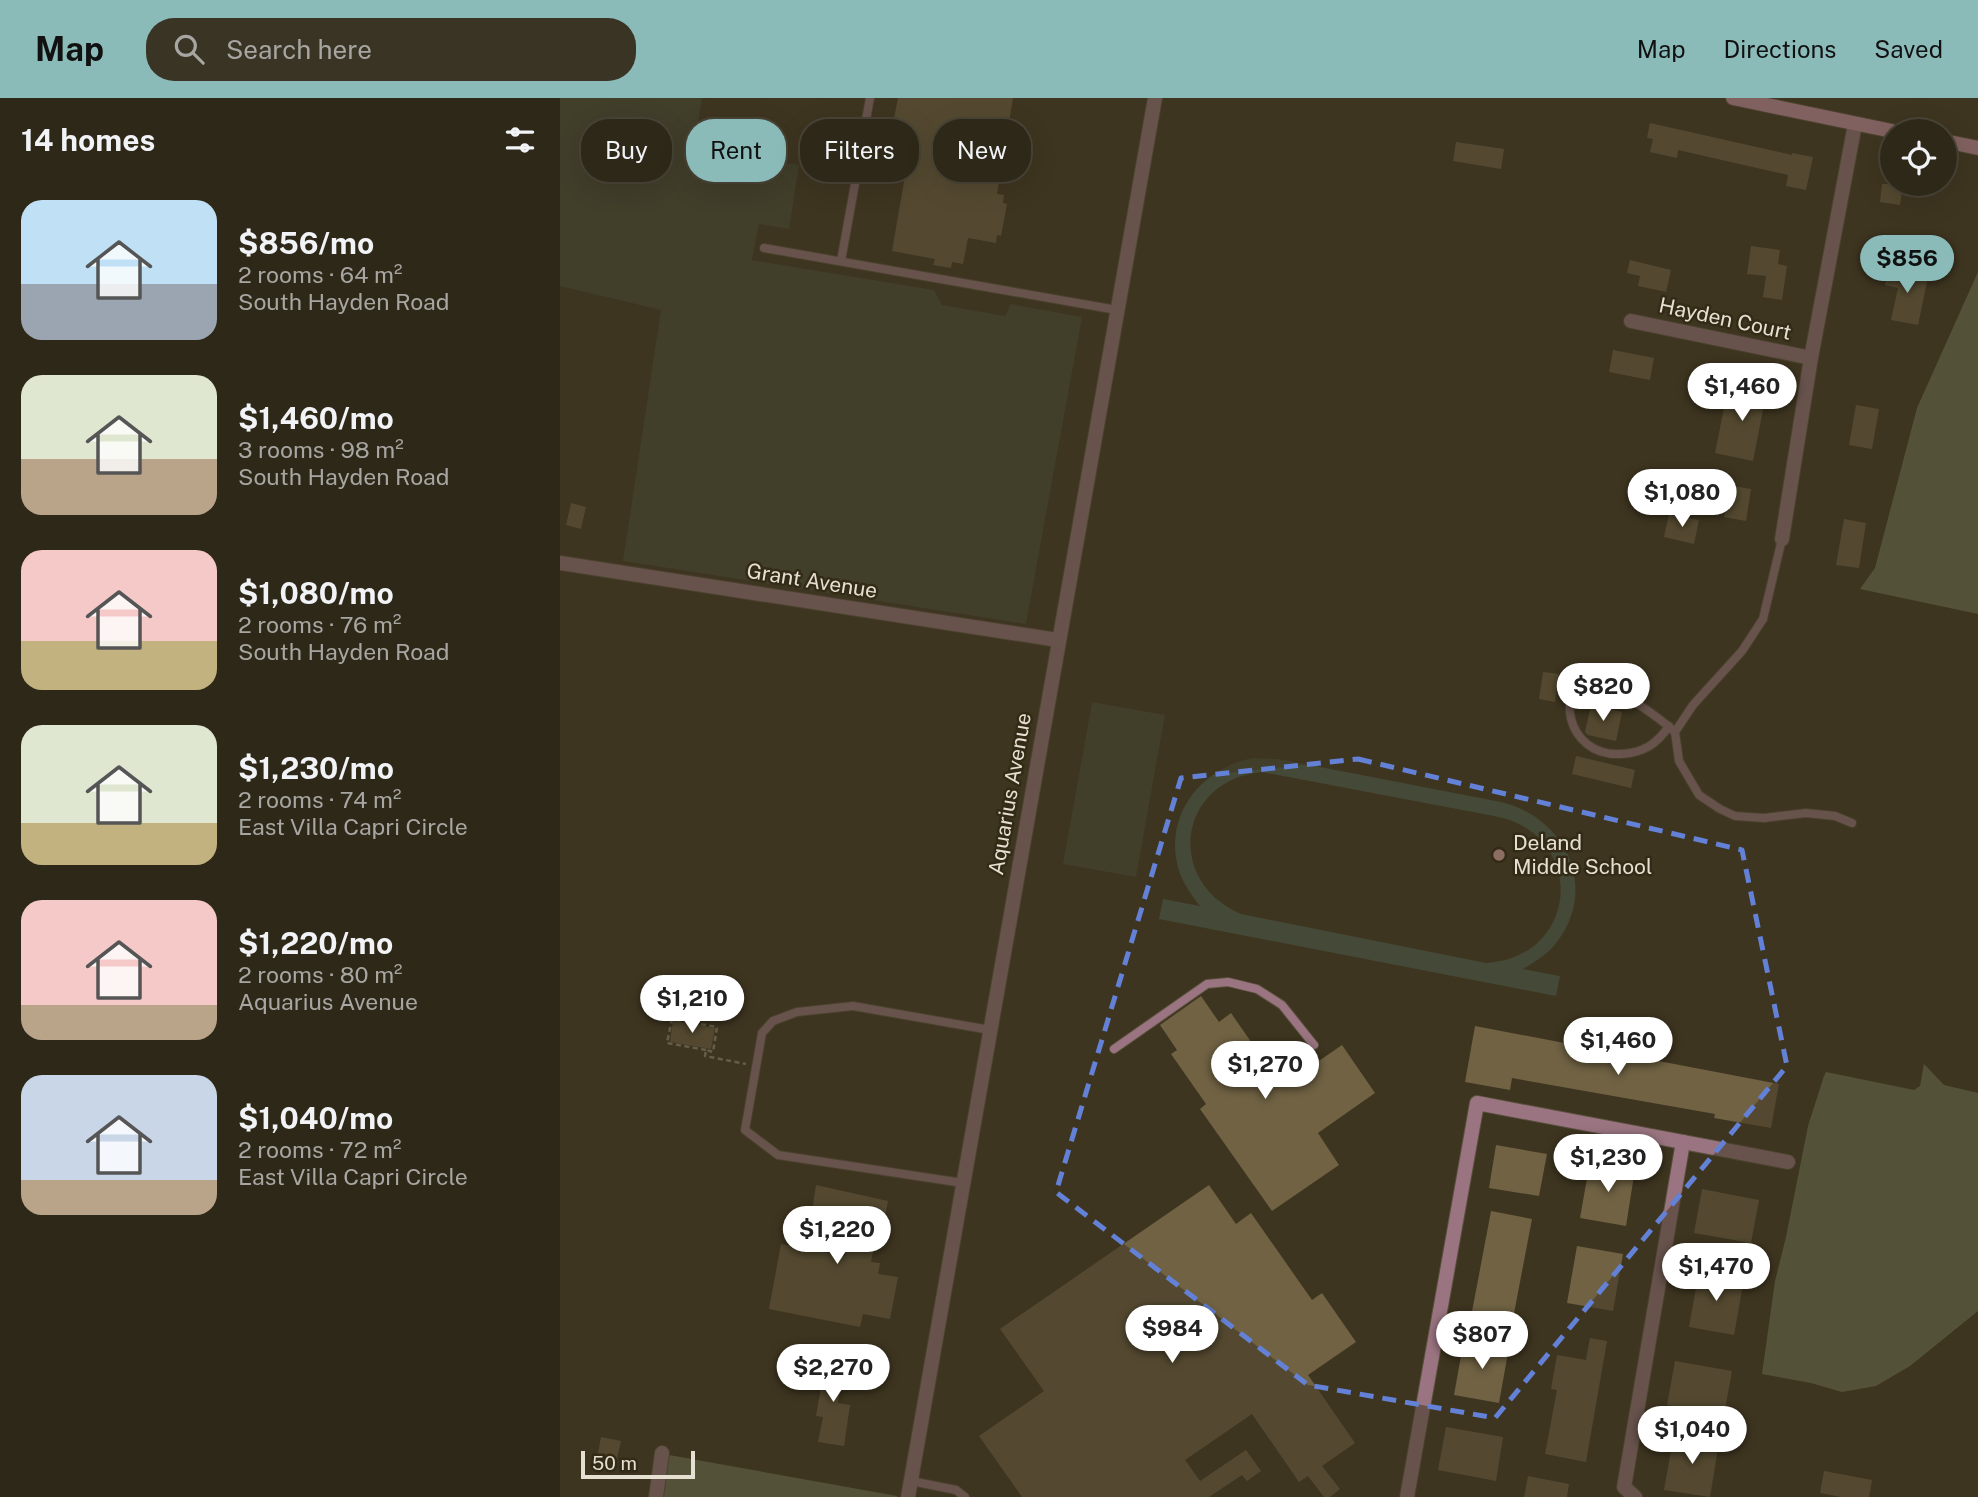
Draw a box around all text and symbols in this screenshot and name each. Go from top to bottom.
search box [146,18,636,81]
text: Map [35,30,104,68]
icon: search [170,30,208,68]
text: Search here [226,34,372,65]
text: Map [1637,35,1686,63]
text: Directions [1724,35,1836,63]
text: Saved [1874,35,1943,63]
chip: Buy [581,119,672,182]
chip: Rent [686,119,786,182]
chip: Filters [800,119,919,182]
chip: New [933,119,1031,182]
map controls [1880,119,1957,196]
button: locate [1880,119,1957,196]
icon: filters [501,121,539,159]
text: 14 homes [21,122,155,158]
text: $856/mo [238,225,374,261]
icon: home [77,228,161,312]
pin: $856 [1866,236,1948,295]
text: $856 [1876,244,1938,271]
text: 2 rooms · 64 m² [238,261,402,288]
text: South Hayden Road [238,288,450,315]
street label: Hayden Court [1657,292,1794,345]
pin: $1,460 [1685,364,1799,423]
text: $1,460 [1704,372,1780,399]
text: $1,460/mo [238,400,394,436]
icon: home [77,403,161,487]
text: 3 rooms · 98 m² [238,436,404,463]
text: South Hayden Road [238,463,450,490]
pin: $1,080 [1625,470,1739,529]
text: $1,080 [1644,478,1720,505]
street label: Grant Avenue [745,558,879,603]
text: $1,080/mo [238,575,394,611]
icon: home [77,578,161,662]
text: 2 rooms · 76 m² [238,611,401,638]
text: South Hayden Road [238,638,450,665]
pin: $820 [1562,664,1644,723]
text: $820 [1573,672,1633,699]
street label: Aquarius Avenue [983,711,1036,877]
text: $1,230/mo [238,750,394,786]
icon: home [77,753,161,837]
text: 2 rooms · 74 m² [238,786,401,813]
text: East Villa Capri Circle [238,813,468,840]
place label: Deland Middle School [1513,830,1652,879]
marker: Deland Middle School [1491,847,1507,863]
text: $1,220/mo [238,925,393,961]
icon: home [77,928,161,1012]
text: 2 rooms · 80 m² [238,961,403,988]
pin: $1,210 [635,976,749,1035]
text: $1,210 [656,984,728,1011]
text: Aquarius Avenue [238,988,418,1015]
pin: $1,460 [1561,1018,1675,1077]
text: $1,460 [1580,1026,1656,1053]
pin: $1,270 [1208,1042,1322,1101]
text: $1,270 [1227,1050,1303,1077]
text: $1,040/mo [238,1100,393,1136]
icon: home [77,1103,161,1187]
pin: $1,230 [1551,1134,1665,1194]
text: 2 rooms · 72 m² [238,1136,401,1163]
text: $1,230 [1570,1143,1646,1170]
text: East Villa Capri Circle [238,1163,468,1190]
pin: $1,220 [780,1206,894,1266]
text: $1,220 [799,1215,875,1242]
pin: $1,470 [1659,1244,1773,1303]
text: $1,470 [1678,1252,1754,1279]
pin: $984 [1131,1306,1213,1365]
pin: $807 [1441,1312,1523,1371]
text: $984 [1141,1314,1203,1341]
text: $807 [1452,1320,1512,1347]
pin: $2,270 [776,1344,890,1404]
text: $2,270 [793,1353,873,1380]
pin: $1,040 [1635,1406,1749,1466]
text: $1,040 [1654,1415,1730,1442]
scale bar [581,1448,695,1480]
text: 50 m [592,1452,637,1474]

